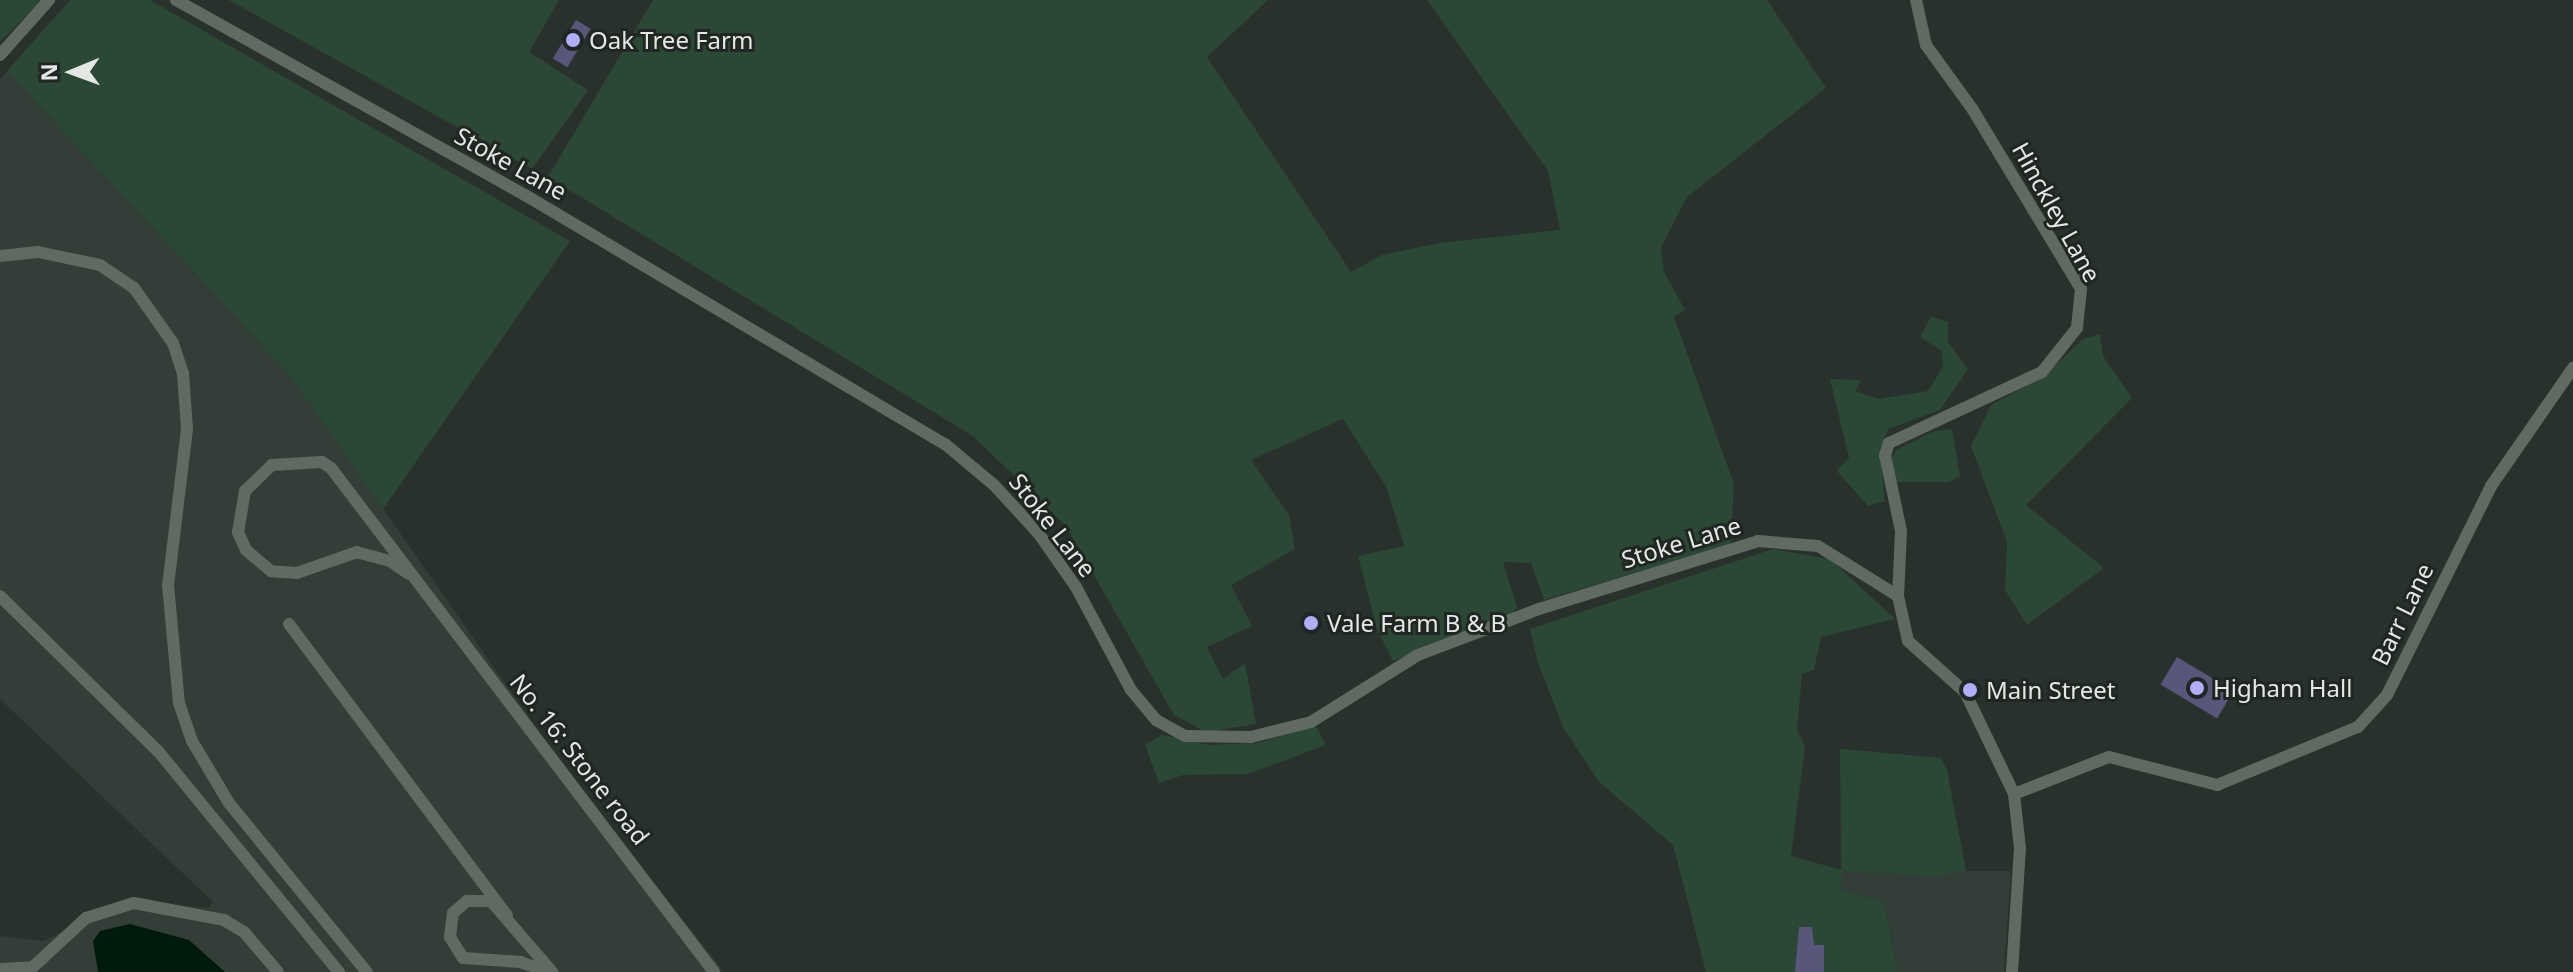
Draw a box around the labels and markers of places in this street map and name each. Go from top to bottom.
place label: Oak Tree Farm [589,26,753,54]
marker: Oak Tree Farm [564,31,582,49]
place label: Vale Farm B & B [1327,609,1506,637]
marker: Vale Farm B & B [1302,614,1320,632]
place label: Higham Hall [2213,674,2352,702]
place label: Main Street [1986,676,2116,704]
marker: Higham Hall [2188,679,2206,697]
marker: Main Street [1961,681,1979,699]

